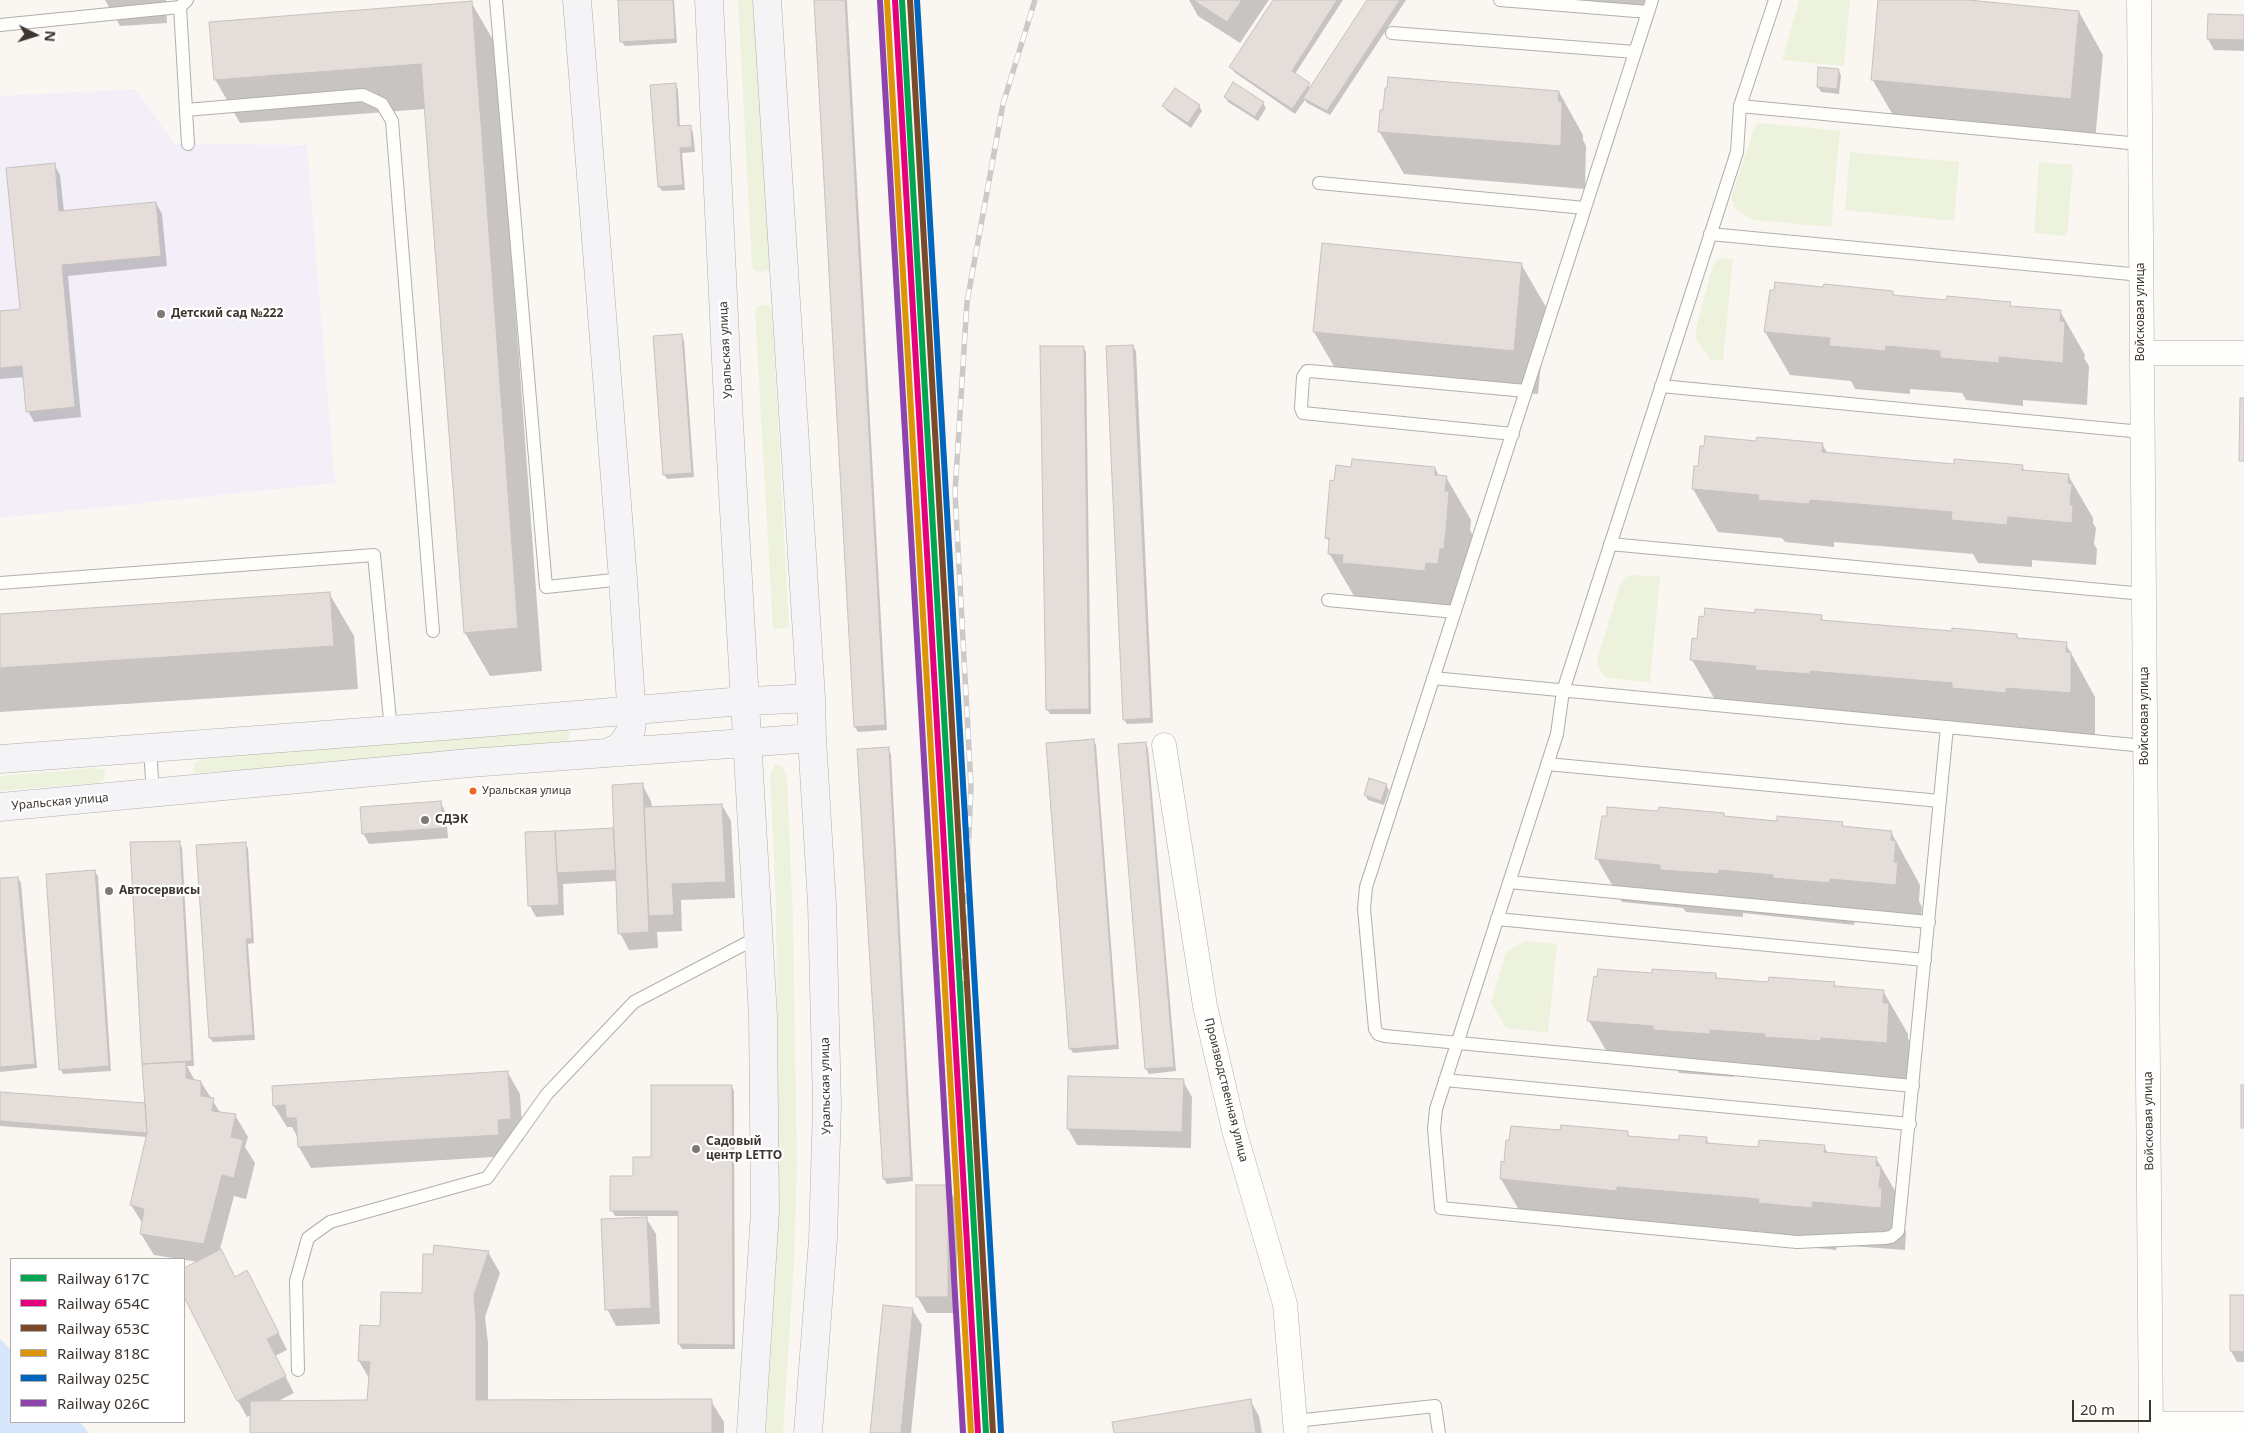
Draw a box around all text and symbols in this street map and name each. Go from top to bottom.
north arrow [10,10,60,60]
text: N [40,30,60,43]
street label: Войсковая улица [2134,262,2148,362]
street label: Уральская улица [716,301,736,399]
place label: Детский сад №222 [171,307,283,321]
marker: Детский сад №222 [155,308,167,320]
street label: Войсковая улица [2138,666,2152,766]
place label: Уральская улица [482,784,571,798]
marker: Уральская улица [468,786,478,796]
street label: Уральская улица [11,791,109,813]
place label: СДЭК [435,813,468,827]
marker: СДЭК [419,814,431,826]
place label: Автосервисы [119,884,200,898]
marker: Автосервисы [103,885,115,897]
street label: Производственная улица [1201,1016,1251,1164]
street label: Уральская улица [818,1037,834,1135]
street label: Войсковая улица [2141,1071,2157,1171]
place label: Садовый центр LETTO [706,1135,782,1163]
marker: Садовый центр LETTO [690,1143,702,1155]
legend [10,1258,185,1423]
text: Railway 617C [57,1268,149,1288]
text: Railway 654С [57,1293,150,1313]
text: Railway 653С [57,1318,150,1338]
text: Railway 818С [57,1343,150,1363]
text: Railway 025С [57,1368,150,1388]
scale bar [2074,1390,2153,1422]
text: Railway 026С [57,1393,150,1413]
text: 20 m [2080,1399,2115,1419]

